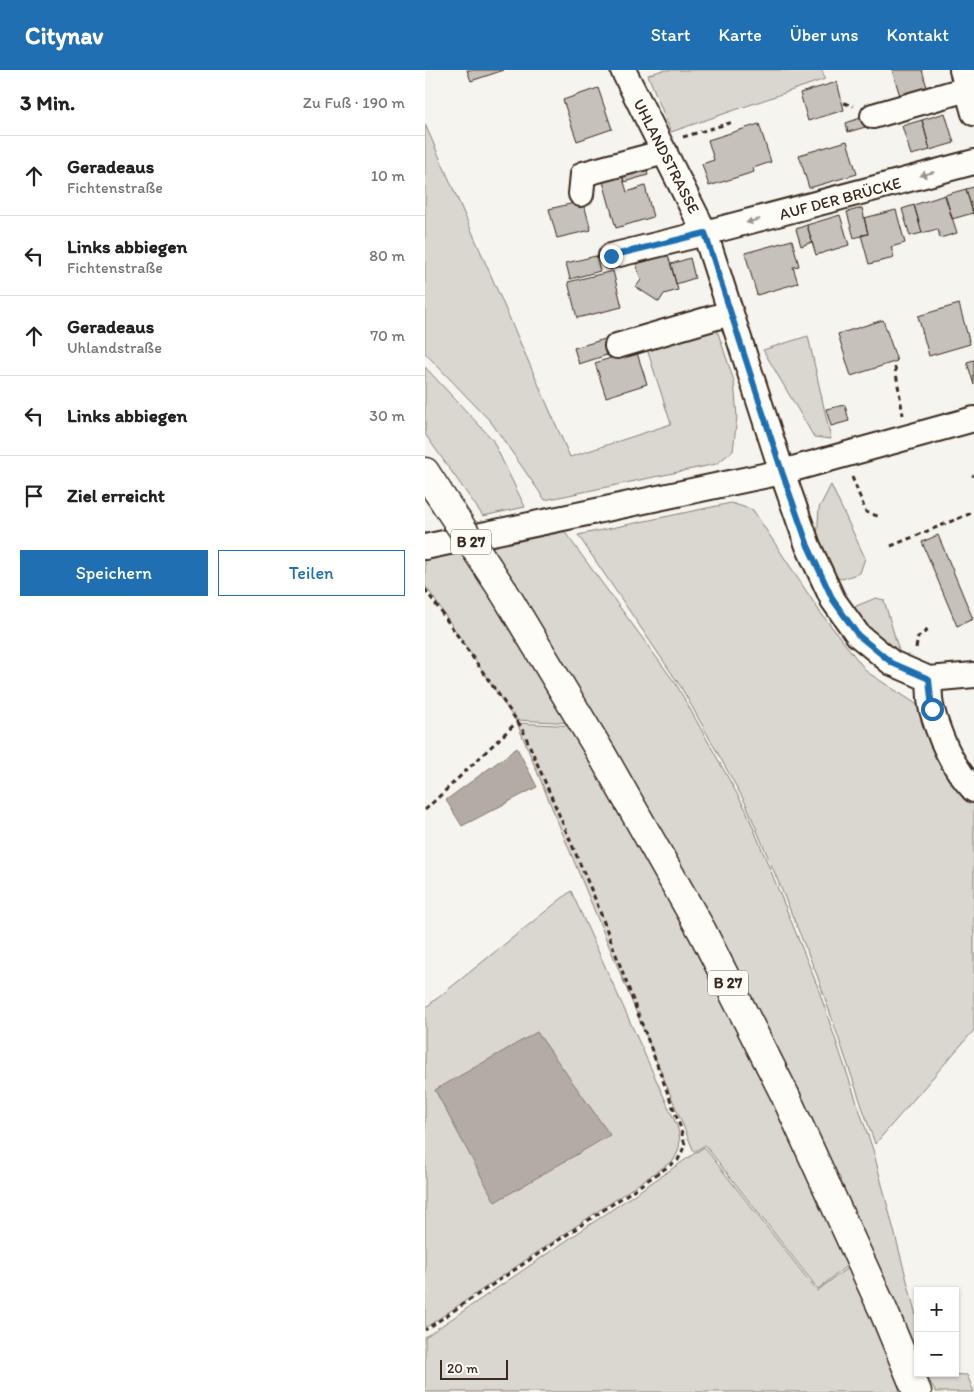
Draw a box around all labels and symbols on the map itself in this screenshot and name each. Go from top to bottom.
street label: UHLANDSTRASSE [629,96,704,217]
one-way arrow [919,170,934,178]
street label: AUF DER BRÜCKE [777,173,903,224]
one-way arrow [745,217,760,225]
route end [600,245,623,268]
road number: B 27 [451,530,491,554]
route start [921,698,944,721]
road number: B 27 [708,970,748,996]
scale bar [440,1357,507,1380]

